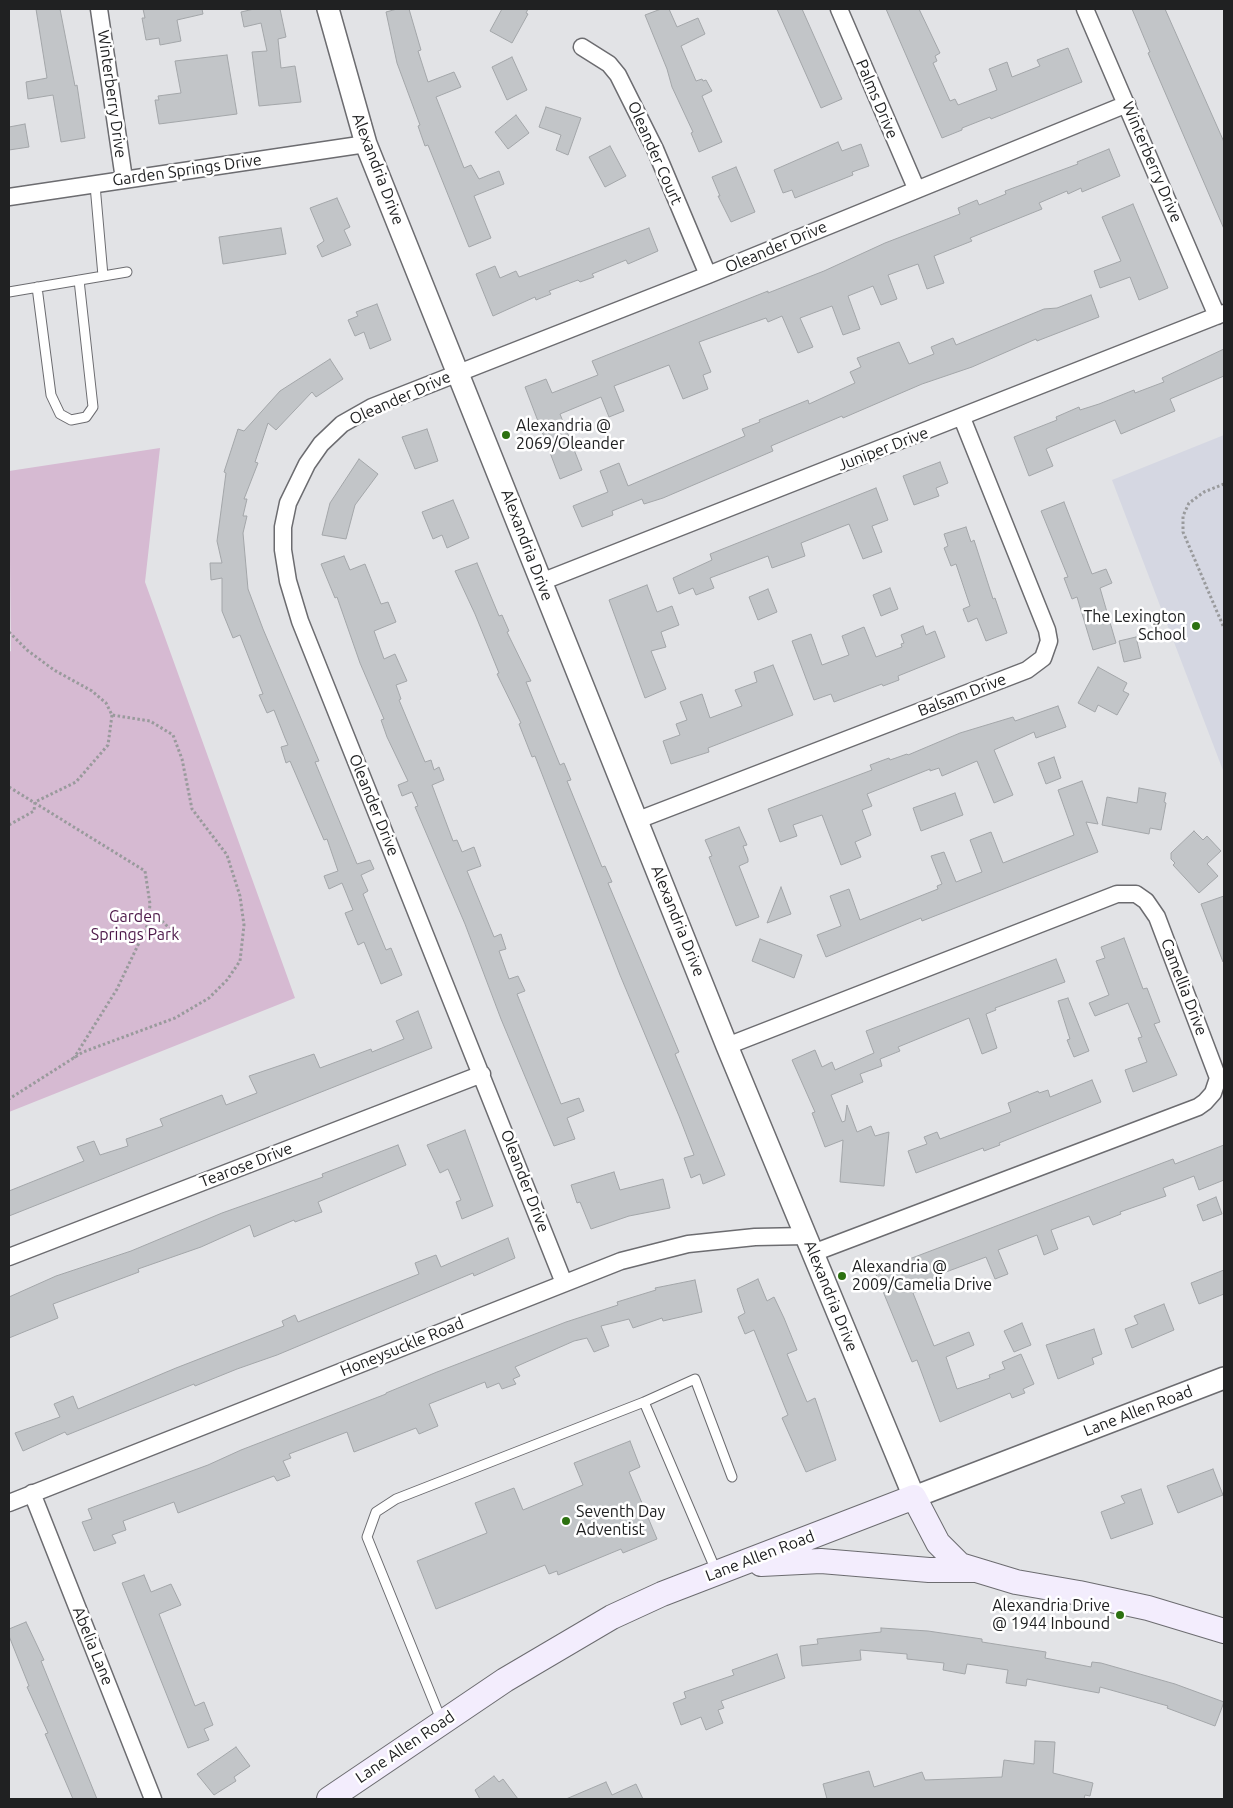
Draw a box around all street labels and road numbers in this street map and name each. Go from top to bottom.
street label: Winterberry Drive [94,29,130,159]
street label: Palms Drive [852,57,902,141]
street label: Oleander Court [624,98,686,208]
street label: Winterberry Drive [1118,99,1186,225]
street label: Alexandria Drive [348,111,408,227]
street label: Garden Springs Drive [111,150,263,190]
street label: Oleander Drive [722,217,830,277]
street label: Oleander Drive [347,367,453,429]
street label: Juniper Drive [835,423,931,475]
street label: Alexandria Drive [497,487,557,603]
street label: Balsam Drive [915,669,1009,721]
street label: Oleander Drive [345,751,403,859]
street label: Alexandria Drive [647,863,709,979]
street label: Camellia Drive [1157,936,1211,1038]
street label: Oleander Drive [497,1127,553,1235]
street label: Tearose Drive [197,1139,295,1191]
street label: Alexandria Drive [800,1238,862,1354]
street label: Honeysuckle Road [338,1313,466,1381]
street label: Lane Allen Road [1081,1381,1195,1441]
street label: Lane Allen Road [703,1526,817,1586]
street label: Abelia Lane [69,1604,117,1688]
street label: Lane Allen Road [352,1707,458,1787]

